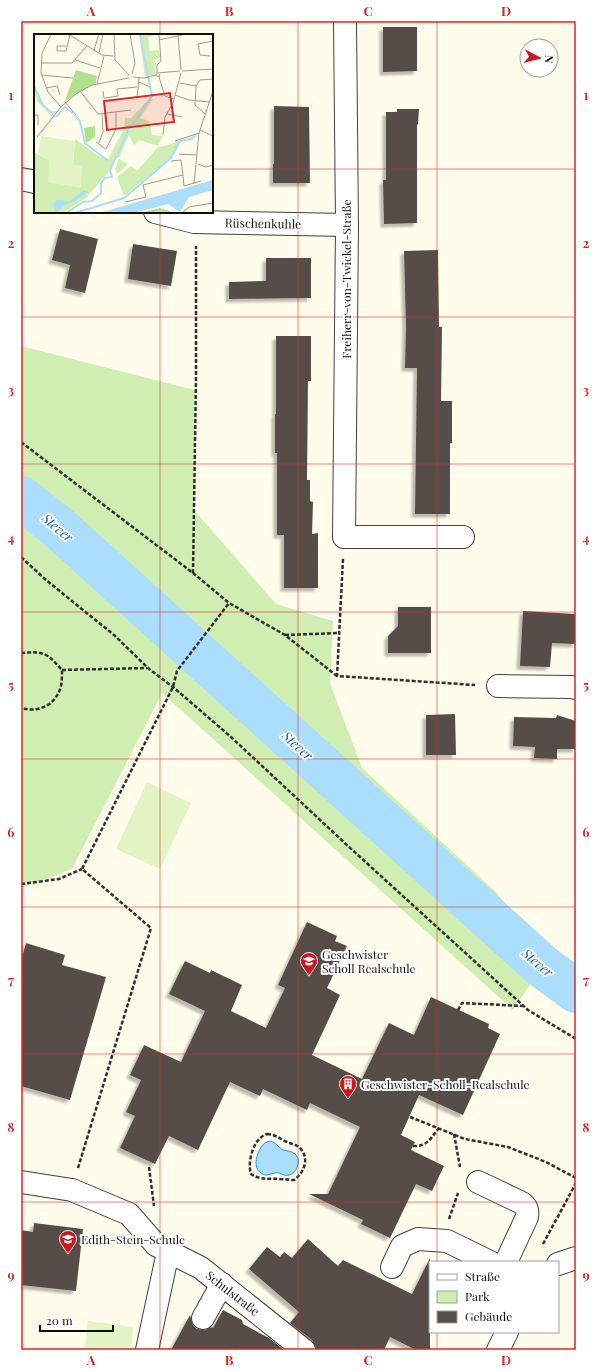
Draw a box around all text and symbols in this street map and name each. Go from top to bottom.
text: A [86,2,96,19]
text: B [225,2,234,19]
text: C [363,2,373,19]
text: D [501,2,511,19]
inset map [34,34,213,213]
north arrow [519,38,559,78]
text: N [541,54,557,64]
text: 1 [9,86,14,103]
text: 1 [584,86,589,103]
street label: Freiherr-von-Twickel-Straße [338,199,354,359]
street label: Rüschenkuhle [225,214,301,232]
text: 2 [8,234,15,251]
text: 2 [583,234,590,251]
text: 3 [8,381,14,398]
text: 3 [583,381,589,398]
water label: Stever [38,509,77,545]
text: 4 [8,529,15,546]
text: 4 [583,529,590,546]
text: 5 [8,676,14,693]
text: 5 [583,676,589,693]
water label: Stever [278,726,317,763]
text: 6 [7,823,15,840]
text: 6 [582,823,590,840]
water label: Stever [518,944,557,980]
place label: Geschwister Scholl Realschule [322,946,416,976]
school or university icon: Geschwister Scholl Realschule [299,951,319,976]
text: 7 [8,971,14,988]
text: 7 [583,971,589,988]
building icon: Geschwister-Scholl-Realschule [338,1074,358,1099]
place label: Geschwister-Scholl-Realschule [361,1076,530,1092]
text: 8 [7,1118,15,1135]
text: 8 [582,1118,590,1135]
school or university icon: Edith-Stein-Schule [58,1229,78,1254]
place label: Edith-Stein-Schule [81,1231,185,1247]
legend [429,1261,559,1333]
text: 9 [7,1266,15,1283]
text: 9 [582,1266,590,1283]
street label: Schulstraße [203,1267,263,1319]
text: Straße [465,1268,500,1284]
text: Park [465,1288,490,1304]
scale bar [40,1307,113,1333]
text: Gebäude [465,1308,512,1324]
text: 20 m [46,1312,73,1328]
text: A [86,1351,96,1368]
text: B [225,1351,234,1368]
text: C [363,1351,373,1368]
text: D [501,1351,511,1368]

